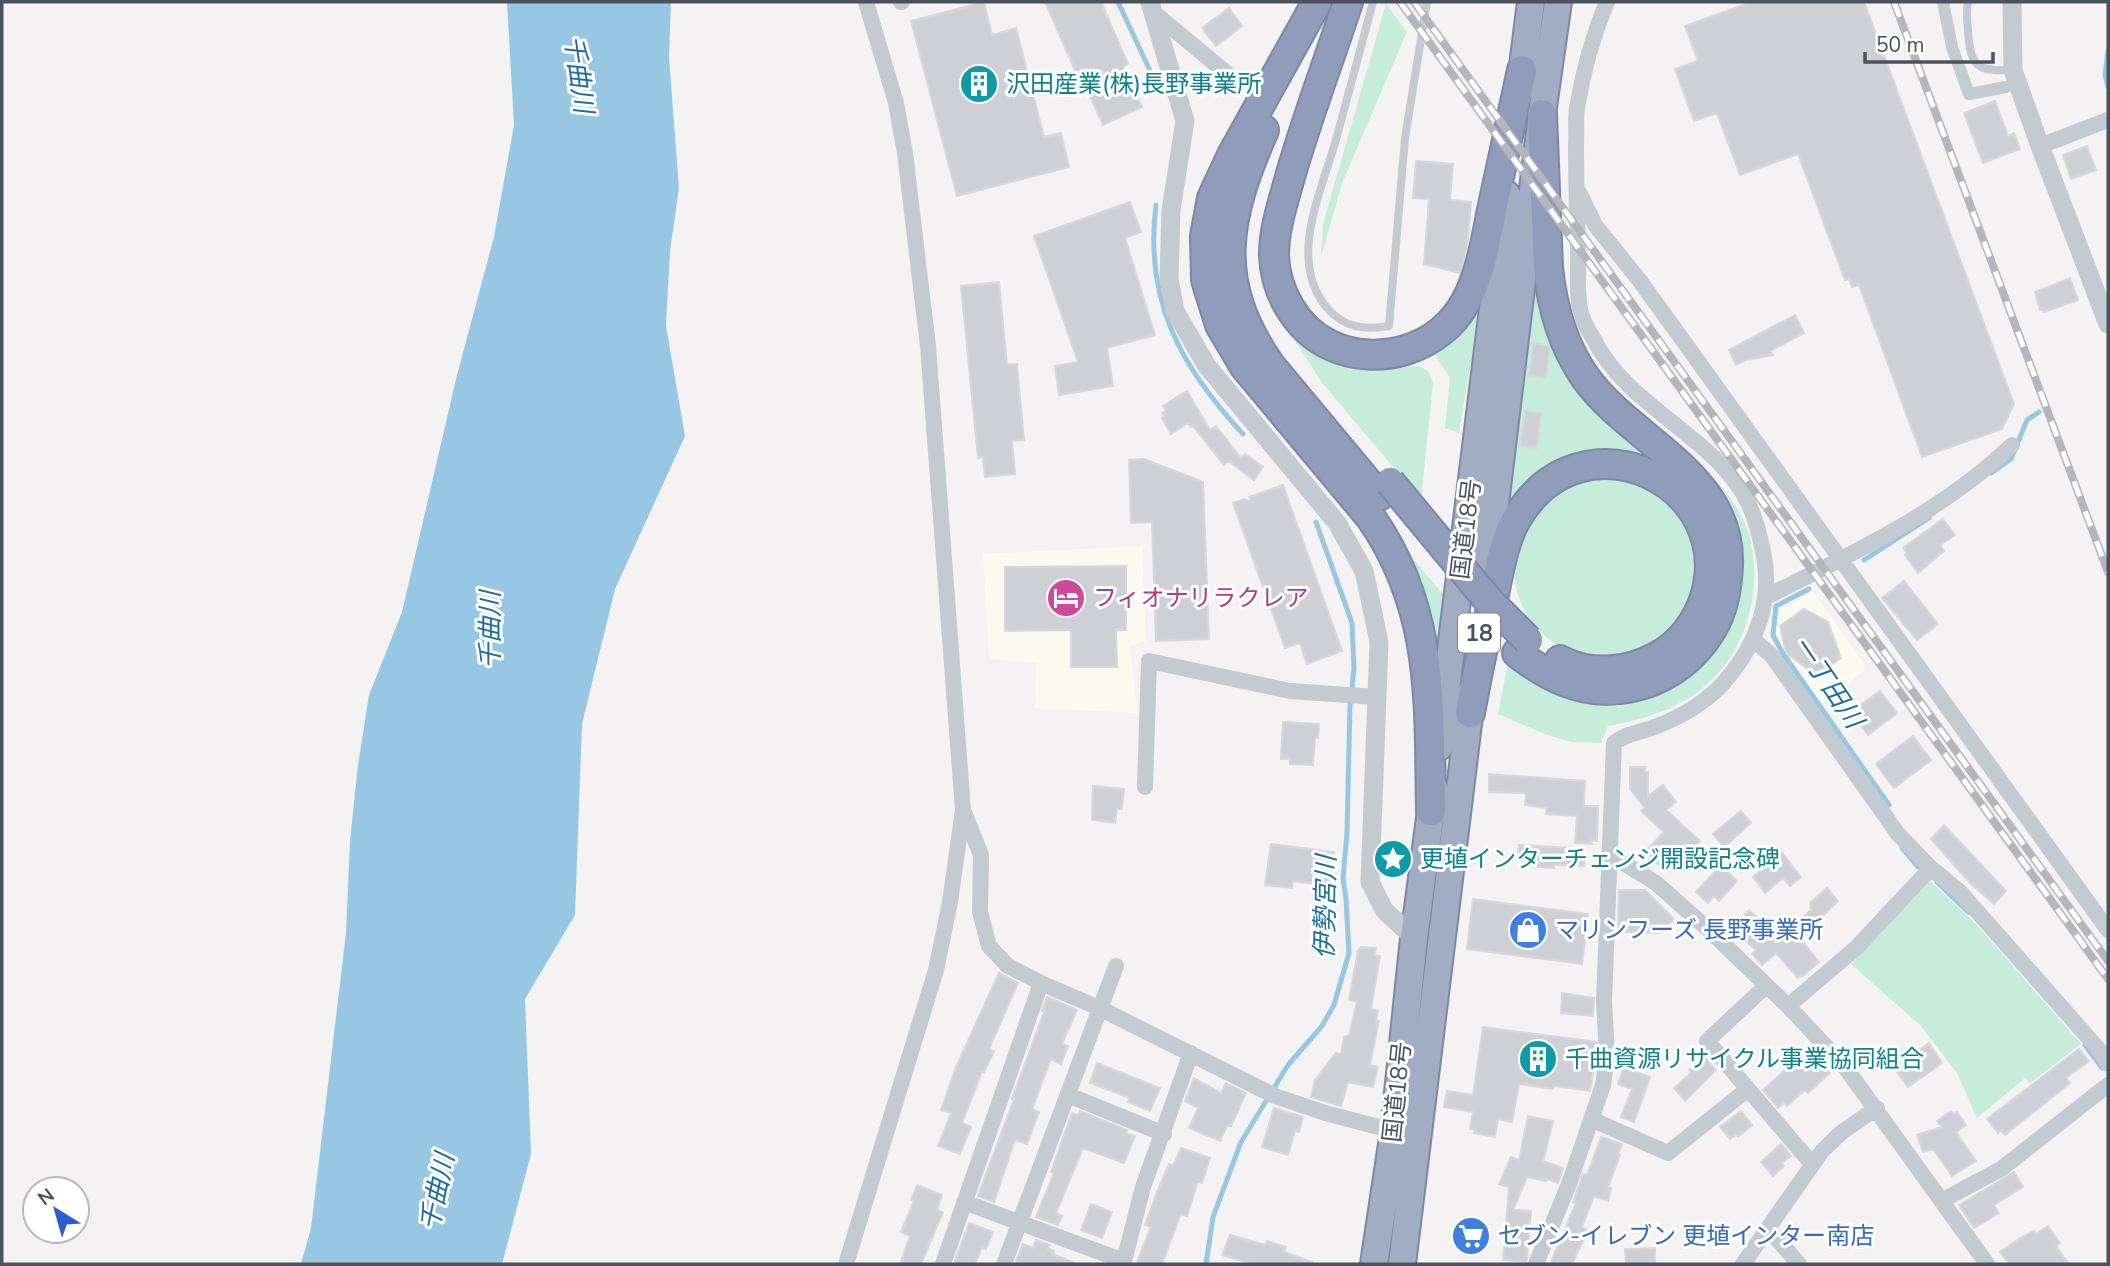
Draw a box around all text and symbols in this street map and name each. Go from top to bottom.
scale bar [1865,21,1993,65]
text: 50 m [1876,31,1925,59]
water label: 千曲川 [556,33,602,118]
building icon: 沢田産業(株)長野事業所 [958,63,1000,105]
place label: 沢田産業(株)長野事業所 [1006,68,1261,100]
street label: 国道18号 [1444,477,1488,581]
hotel icon: フィオナリラクレア [1045,577,1087,619]
place label: フィオナリラクレア [1093,582,1309,614]
water label: 千曲川 [473,588,508,669]
road number: 18 [1458,614,1500,652]
water label: 一丁田川 [1784,629,1873,738]
place icon: 更埴インターチェンジ開設記念碑 [1372,838,1414,880]
place label: 更埴インターチェンジ開設記念碑 [1420,843,1780,875]
water label: 伊勢宮川 [1307,852,1344,959]
shop icon: マリンフーズ 長野事業所 [1507,909,1549,951]
place label: マリンフーズ 長野事業所 [1555,914,1823,946]
building icon: 千曲資源リサイクル事業協同組合 [1517,1038,1559,1080]
street label: 国道18号 [1376,1040,1418,1144]
place label: 千曲資源リサイクル事業協同組合 [1565,1043,1924,1075]
water label: 千曲川 [412,1147,463,1234]
north arrow [21,1175,91,1245]
text: N [33,1183,60,1212]
supermarket icon: セブン-イレブン 更埴インター南店 [1450,1215,1492,1257]
place label: セブン-イレブン 更埴インター南店 [1498,1220,1874,1252]

